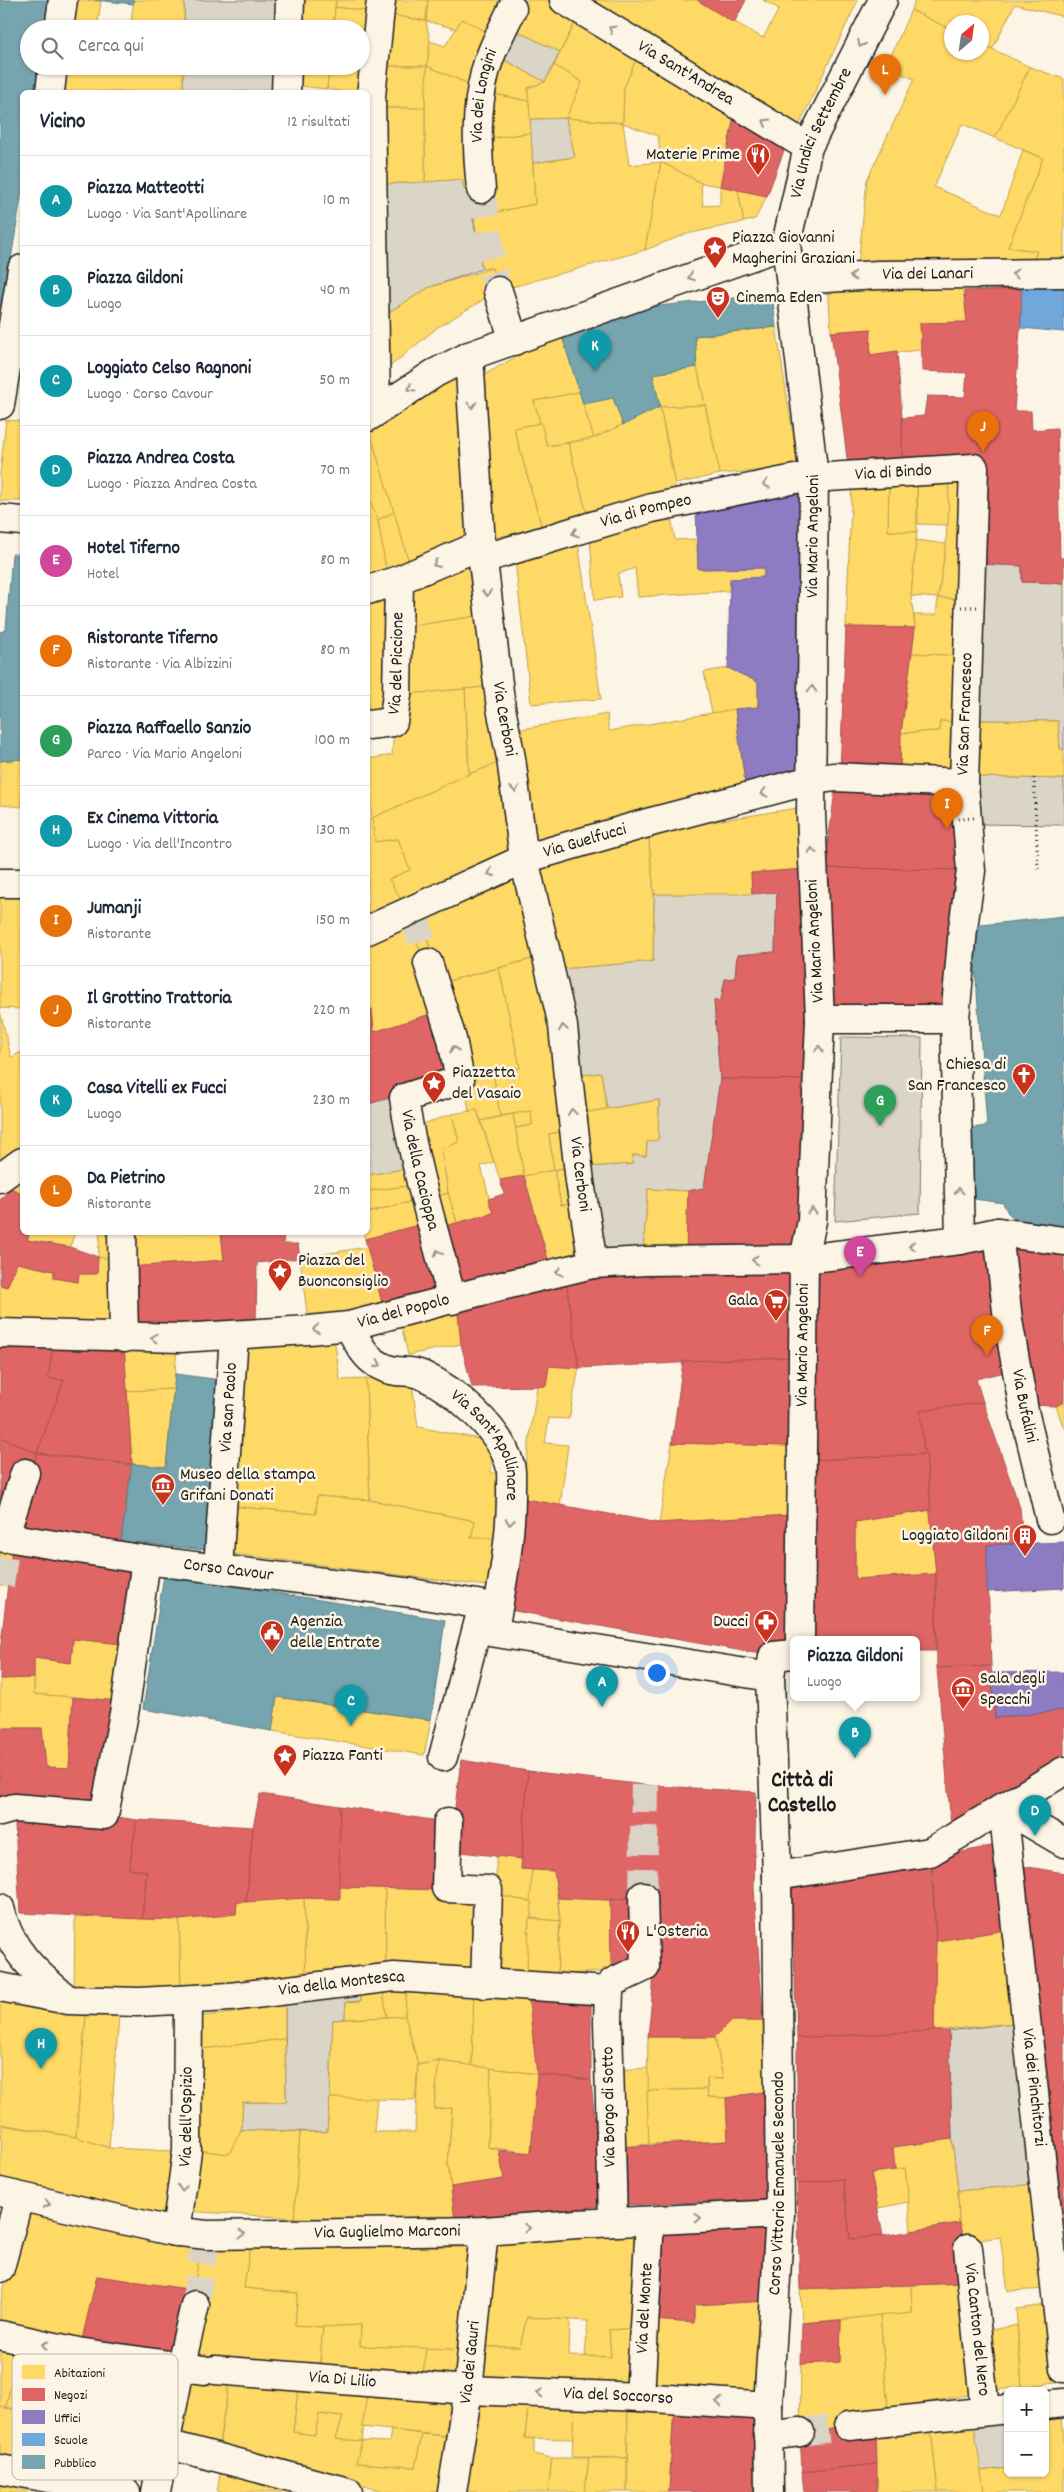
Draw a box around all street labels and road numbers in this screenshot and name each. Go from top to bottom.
street label: Via Sant'Andrea [632,34,739,112]
street label: Via dei Longini [465,45,504,143]
street label: Via Undici Settembre [784,63,859,201]
street label: Via dei Lanari [882,261,973,287]
street label: Via di Bindo [854,458,933,488]
street label: Via Mario Angeloni [800,473,826,598]
street label: Via di Pompeo [598,488,694,535]
street label: Via del Piccione [382,612,411,717]
street label: Via San Francesco [951,652,981,776]
street label: Via Cerboni [485,680,523,759]
street label: Via Guelfucci [541,817,630,865]
street label: Via Mario Angeloni [800,879,832,1003]
street label: Via della Cacioppa [394,1108,446,1234]
street label: Via Cerboni [562,1136,597,1214]
street label: Via Mario Angeloni [790,1283,816,1407]
street label: Via del Popolo [355,1288,452,1336]
street label: Via san Paolo [214,1362,245,1453]
street label: Via Bufalini [1004,1367,1044,1445]
street label: Via Sant'Apollinare [445,1384,524,1501]
street label: Corso Cavour [182,1552,275,1588]
street label: Via della Montesca [277,1964,406,2003]
street label: Via dei Pinchitorzi [1015,2027,1052,2148]
street label: Via Borgo di Sotto [596,2046,624,2168]
street label: Via dell'Ospizio [172,2066,200,2169]
street label: Corso Vittorio Emanuele Secondo [762,2071,793,2296]
street label: Via Guglielmo Marconi [314,2219,461,2246]
street label: Via del Monte [630,2262,660,2354]
street label: Via Canton del Nero [957,2262,996,2397]
street label: Via dei Gauri [453,2320,487,2406]
street label: Via Di Lilio [308,2365,377,2395]
street label: Via del Soccorso [563,2381,674,2412]

